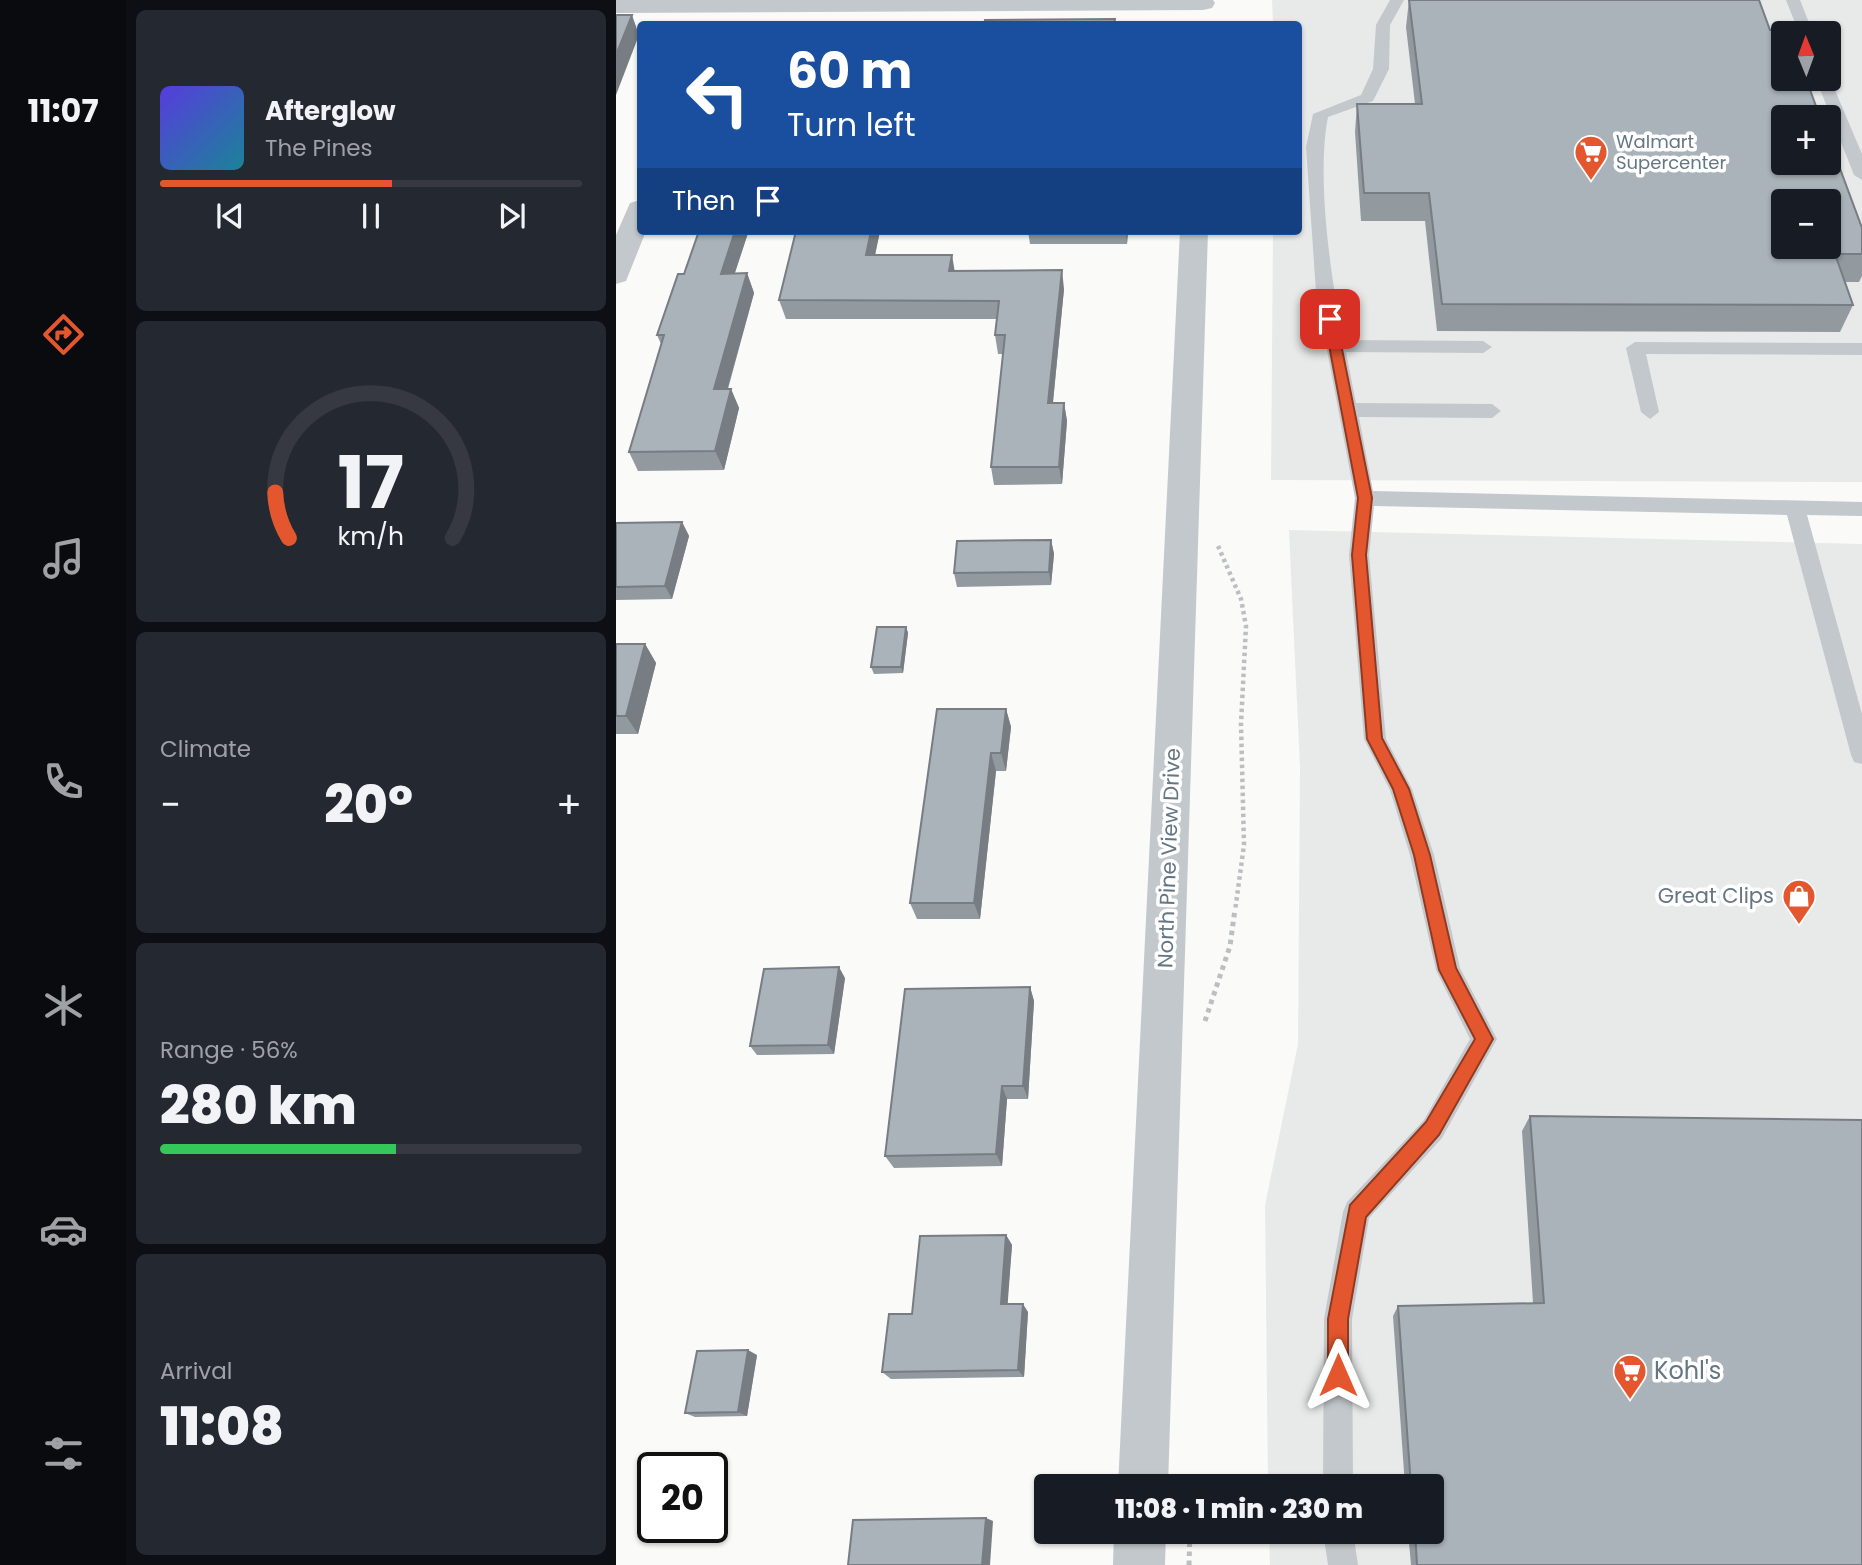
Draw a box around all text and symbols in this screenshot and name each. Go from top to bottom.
north arrow [1771,21,1841,91]
map controls [1771,21,1841,259]
text: 60 m [787,37,912,105]
icon: left [672,49,763,140]
text: 11:07 [27,88,99,133]
text: Afterglow [265,93,396,129]
text: Turn left [787,102,916,147]
button: + [1771,105,1841,175]
place label: Walmart Supercenter [1616,129,1726,175]
text: The Pines [265,132,373,164]
supermarket icon: Walmart Supercenter [1572,133,1610,182]
icon: arrive [749,182,787,220]
text: Then [672,183,735,219]
button: − [1771,189,1841,259]
icon: previous [211,197,249,235]
icon: pause [352,197,390,235]
icon: next [493,197,531,235]
pin [1300,289,1360,349]
icon: arrive [1311,300,1349,338]
icon: directions [39,310,88,359]
text: 17 [338,432,404,533]
text: km/h [338,518,404,553]
icon: music [39,534,88,583]
text: Climate [160,733,251,765]
street label: North Pine View Drive [1150,748,1187,968]
icon: phone [39,757,88,806]
text: 20° [324,768,413,841]
text: − [160,778,181,831]
text: + [556,778,582,831]
shop icon: Great Clips [1780,877,1818,926]
place label: Great Clips [1658,881,1774,910]
icon: climate [39,981,88,1030]
text: Range · 56% [160,1034,298,1066]
text: 280 km [160,1069,357,1142]
icon: car [39,1205,88,1254]
position arrow [1301,1338,1375,1412]
supermarket icon: Kohl's [1611,1352,1649,1401]
place label: Kohl's [1654,1354,1721,1387]
text: Arrival [160,1355,232,1387]
text: 11:08 [160,1390,284,1463]
icon: filters [39,1429,88,1478]
speed limit sign: 20 [637,1452,728,1543]
text: 11:08 · 1 min · 230 m [1115,1491,1363,1527]

